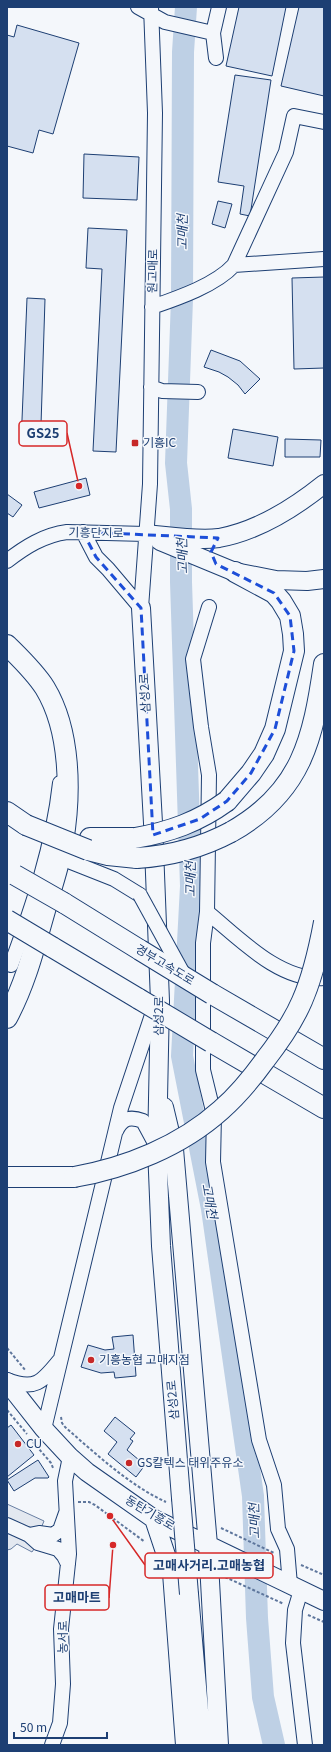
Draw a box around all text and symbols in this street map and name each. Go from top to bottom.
water label: 고매천 [172,213,191,250]
street label: 원고매로 [143,249,160,293]
callout: GS25 [19,421,67,446]
text: GS25 [27,423,59,442]
place label: 기흥IC [143,433,177,450]
marker: 기흥IC [130,438,140,448]
street label: 기흥단지로 [68,523,124,540]
water label: 고매천 [171,537,192,574]
street label: 삼성2로 [134,673,153,713]
water label: 고매천 [180,860,199,897]
street label: 경부고속도로 [133,939,199,988]
street label: 삼성2로 [149,996,166,1036]
water label: 고매천 [198,1182,223,1221]
place label: 기흥농협 고매지점 [99,1350,190,1367]
marker: 기흥농협 고매지점 [86,1355,96,1365]
street label: 삼성2로 [161,1380,182,1421]
place label: CU [26,1434,42,1451]
marker: CU [13,1439,23,1449]
place label: GS칼텍스 태위주유소 [137,1453,243,1470]
marker: GS칼텍스 태위주유소 [124,1458,134,1468]
street label: 동탄기흥로 [123,1490,179,1533]
water label: 고매천 [243,1502,264,1539]
callout: 고매사거리.고매농협 [145,1553,273,1578]
text: 고매사거리.고매농협 [153,1555,265,1574]
callout: 고매마트 [45,1585,109,1610]
text: 고매마트 [53,1587,101,1606]
street label: 농서로 [53,1620,70,1654]
scale bar [14,1714,107,1740]
text: 50 m [20,1718,47,1735]

